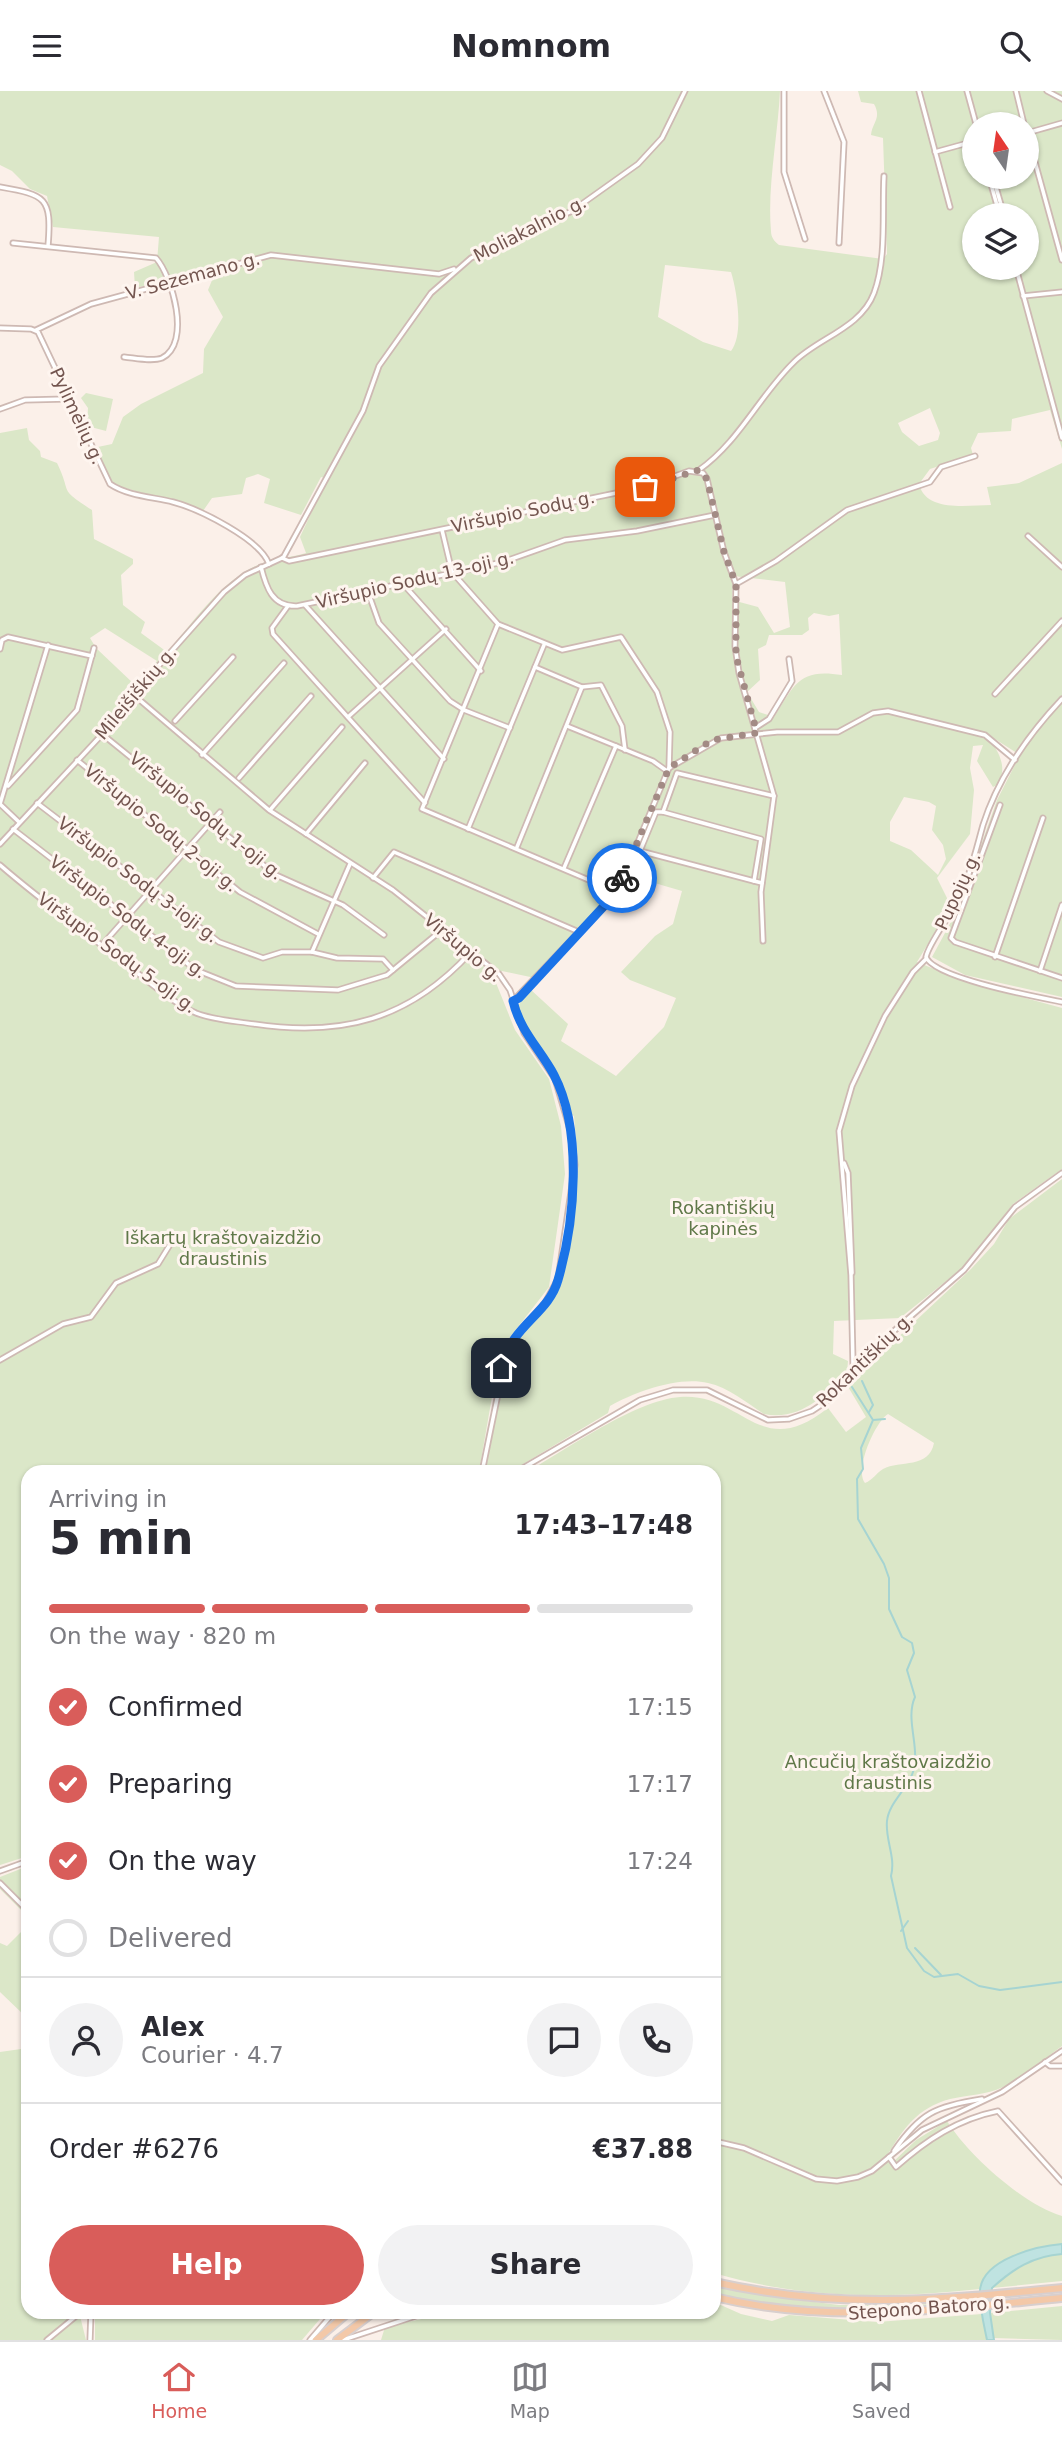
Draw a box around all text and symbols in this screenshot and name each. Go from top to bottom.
icon: menu [28,27,66,65]
text: Nomnom [451,27,611,65]
icon: search [996,27,1034,65]
north arrow [962,112,1040,189]
map controls [962,112,1039,280]
street label: Moliakalnio g. [470,191,590,266]
button: layers [962,203,1039,280]
street label: V. Sezemano g. [123,247,262,304]
street label: Pylimėlių g. [46,364,109,468]
pin [615,457,675,517]
icon: bag [626,468,664,506]
street label: Viršupio Sodų g. [449,486,597,537]
street label: Viršupio Sodų 13-oji g. [314,546,516,613]
street label: Mileišiškių g. [91,642,181,744]
street label: Viršupio Sodų 1-oji g. [125,747,287,884]
street label: Viršupio Sodų 2-oji g. [80,759,242,896]
street label: Viršupio Sodų 3-ioji g. [54,812,223,947]
courier [587,843,657,913]
street label: Pupojų g. [930,848,985,933]
street label: Viršupio Sodų 4-oji g. [46,851,211,983]
icon: bike [603,859,641,897]
street label: Viršupio Sodų 5-oji g. [34,888,201,1017]
street label: Viršupio g. [420,909,507,986]
park label: Rokantiškių kapinės [671,1197,775,1239]
park label: Iškartų kraštovaizdžio draustinis [125,1227,321,1269]
street label: Rokantiškių g. [812,1308,917,1411]
pin [471,1338,531,1398]
icon: home [482,1349,520,1387]
text: Arriving in [49,1486,167,1512]
text: 17:43–17:48 [514,1510,693,1540]
text: 5 min [49,1511,193,1565]
text: On the way · 820 m [49,1623,276,1649]
icon: check [49,1688,87,1726]
text: Confirmed [108,1692,243,1722]
text: 17:15 [627,1694,693,1720]
park label: Ancučių kraštovaizdžio draustinis [785,1751,991,1793]
icon: check [49,1765,87,1803]
text: Preparing [108,1769,233,1799]
text: 17:17 [627,1771,693,1797]
icon: check [49,1842,87,1880]
text: On the way [108,1846,257,1876]
text: 17:24 [627,1848,693,1874]
text: Delivered [108,1923,232,1953]
button: person [49,2003,123,2077]
button: chat [527,2003,601,2077]
button: phone [619,2003,693,2077]
text: Alex [141,2012,204,2042]
text: Courier · 4.7 [141,2042,284,2068]
text: Order #6276 [49,2134,219,2164]
text: €37.88 [593,2134,693,2164]
button: Help [49,2225,364,2305]
button: Share [378,2225,693,2305]
street label: Stepono Batoro g. [847,2291,1011,2324]
tab: Home [151,2358,207,2422]
tab: Map [510,2358,550,2422]
tab: Saved [852,2358,911,2422]

